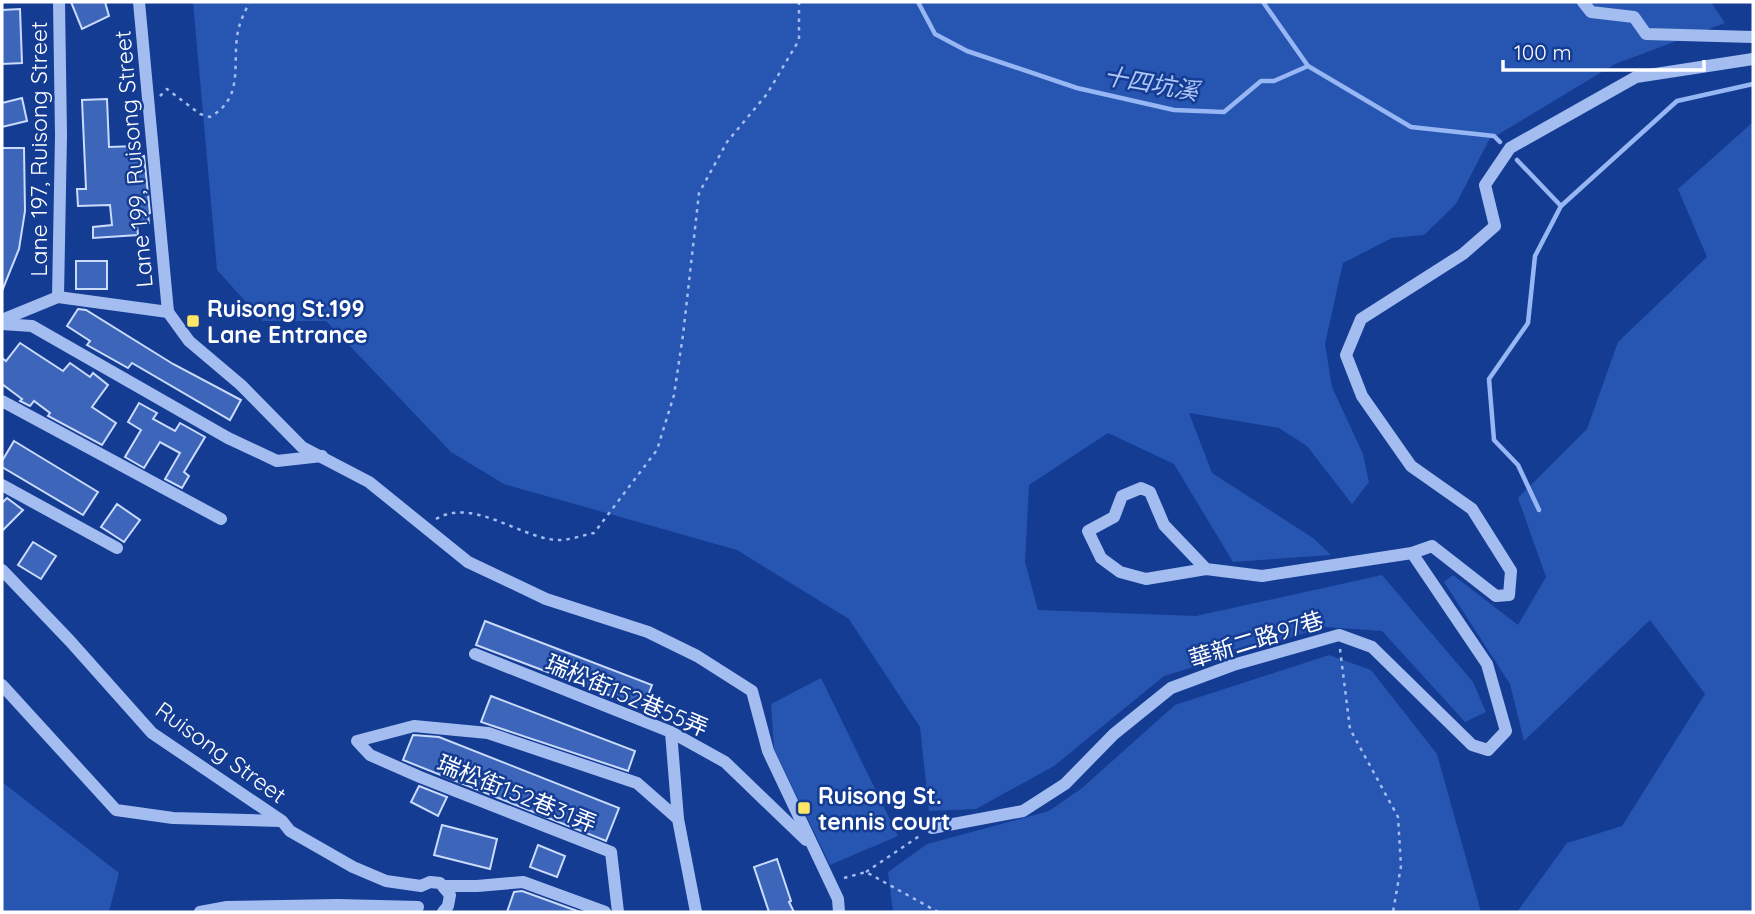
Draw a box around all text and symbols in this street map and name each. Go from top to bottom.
street label: Lane 197, Ruisong Street [24,21,53,277]
scale bar [1503,28,1704,72]
street label: Lane 199, Ruisong Street [107,29,159,289]
text: 100 m [1514,39,1572,65]
water label: 十四坑溪 [1101,60,1204,107]
place label: Ruisong St.199 Lane Entrance [207,294,368,349]
marker: Ruisong St.199 Lane Entrance [185,313,201,329]
street label: 華新二路97巷 [1185,605,1327,673]
street label: 瑞松街152巷55弄 [541,648,713,742]
street label: Ruisong Street [150,695,292,809]
street label: 瑞松街152巷31弄 [433,748,601,838]
place label: Ruisong St. tennis court [818,781,950,836]
marker: Ruisong St. tennis court [796,800,812,816]

